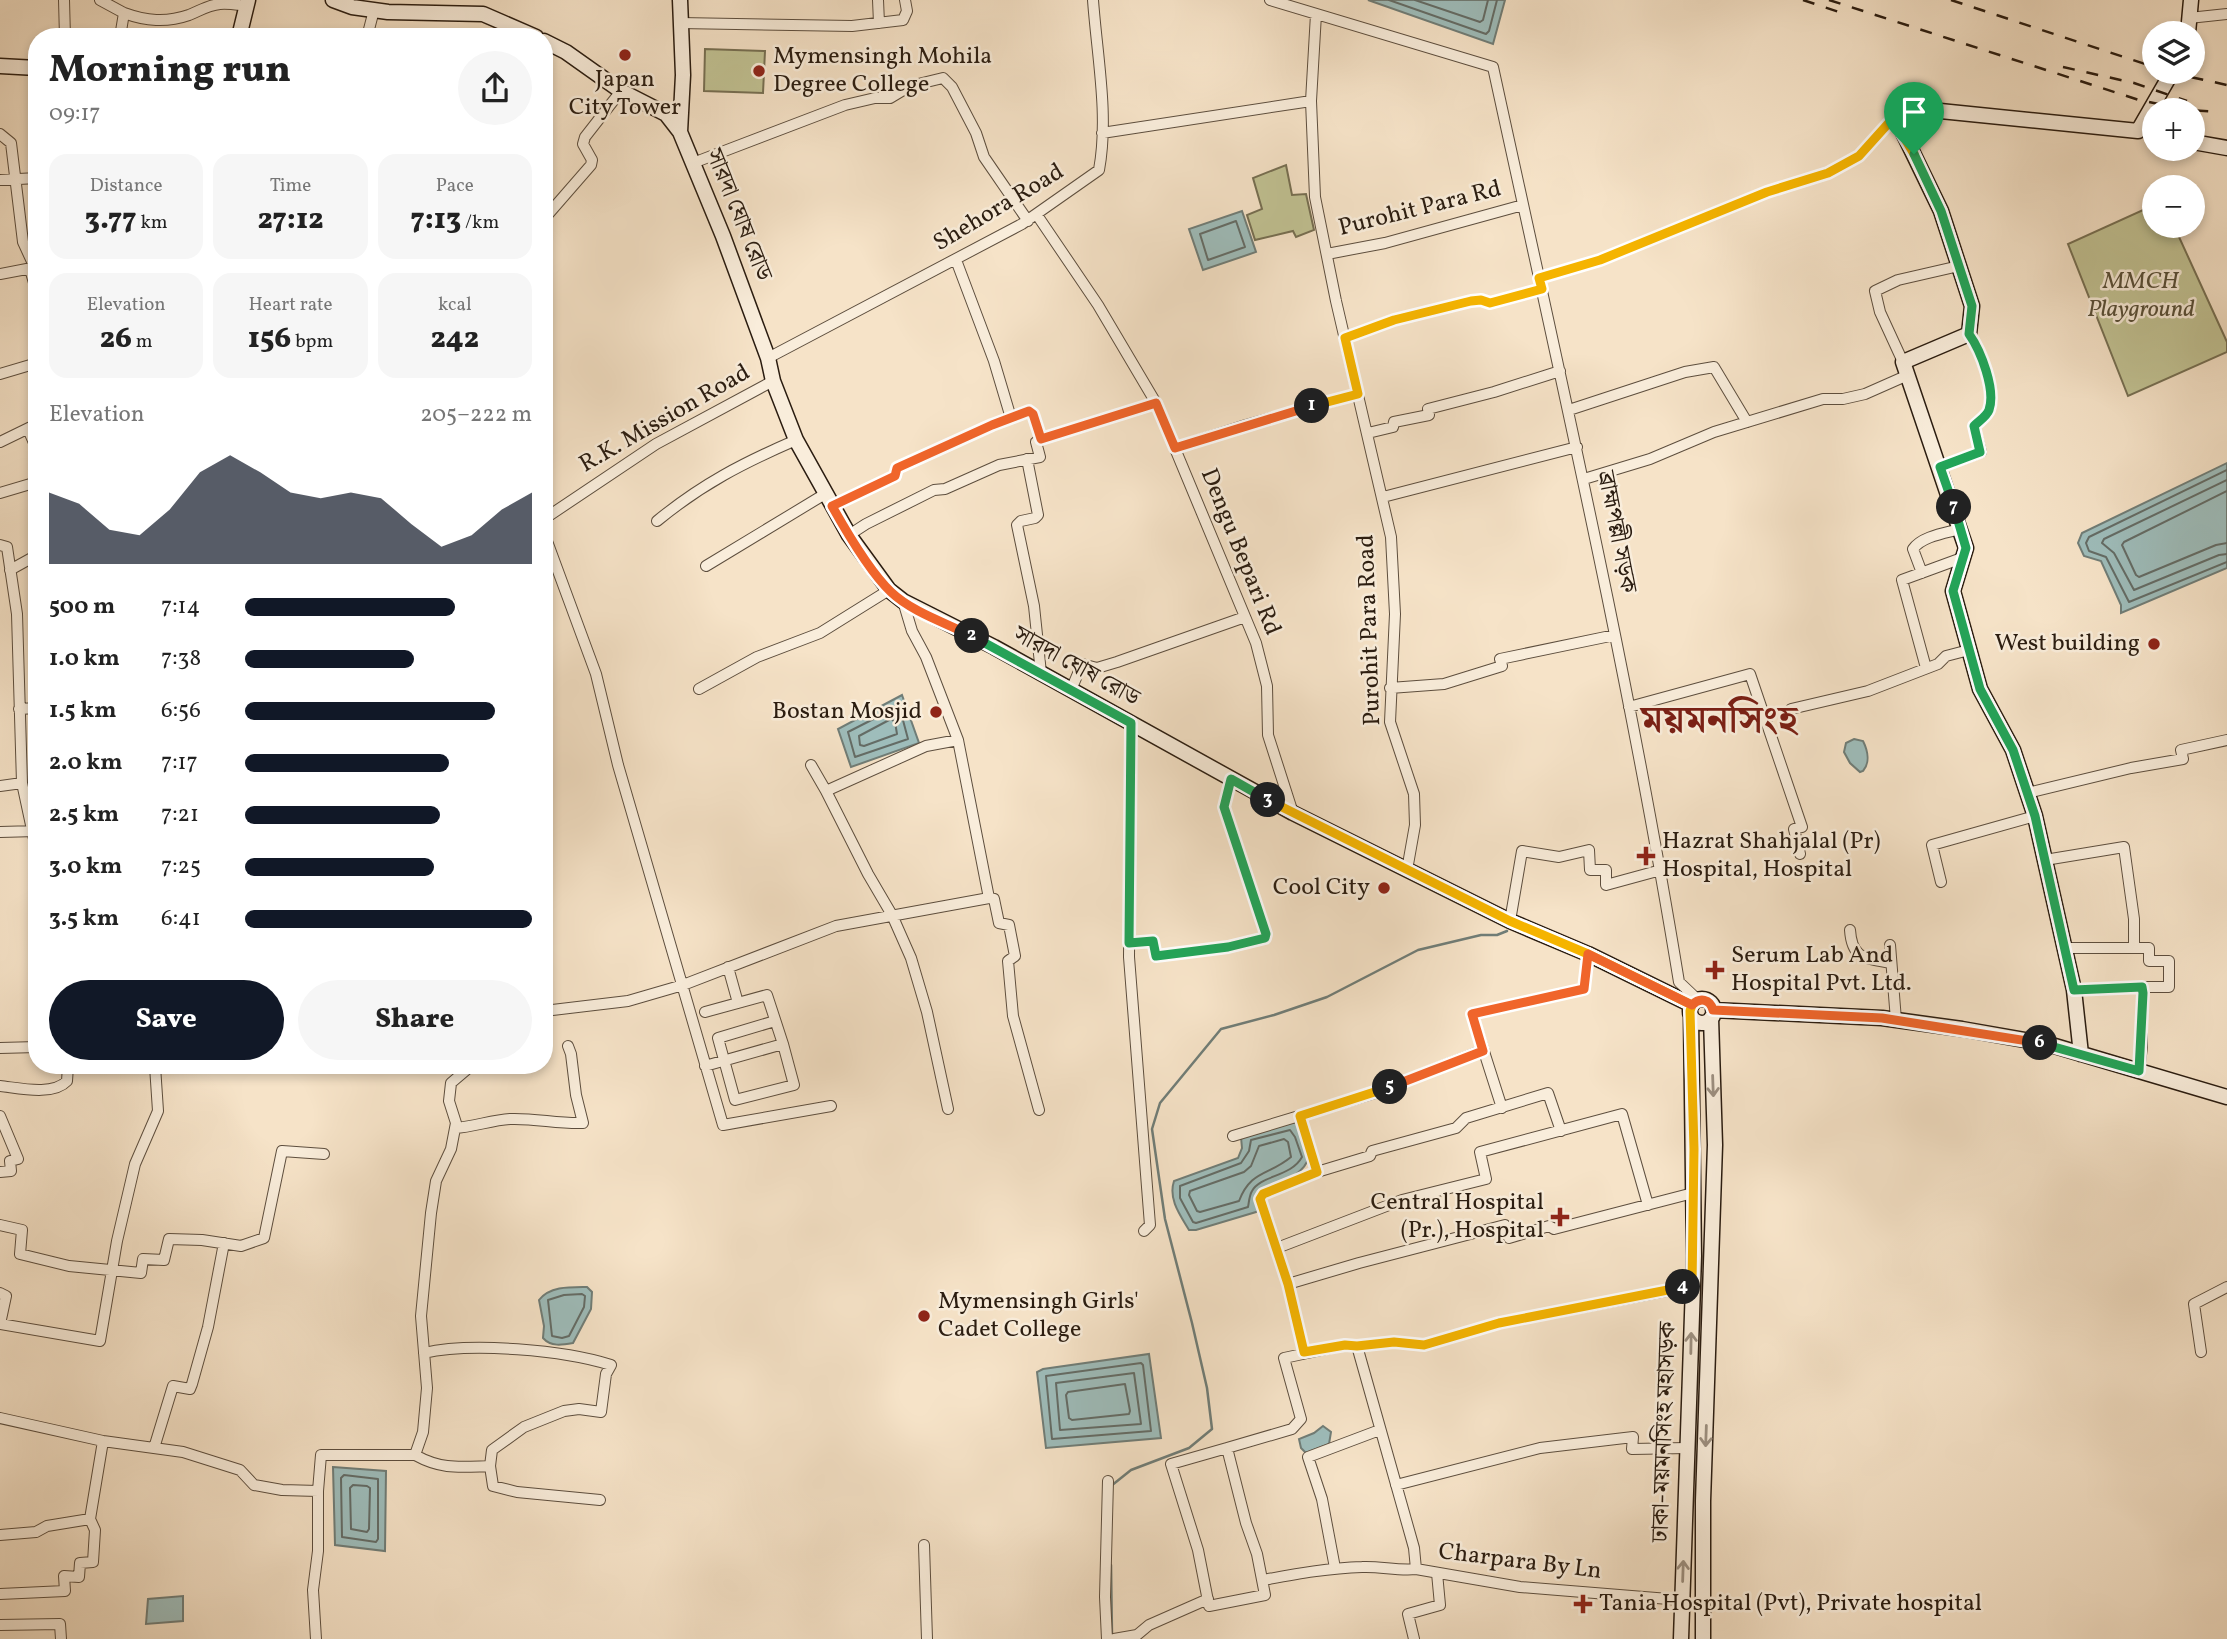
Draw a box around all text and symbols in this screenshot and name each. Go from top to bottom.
map controls [2142,21,2205,238]
button: layers [2142,21,2205,84]
place label: Mymensingh Mohila Degree College [773,40,992,102]
text: Morning run [49,45,291,98]
marker: Japan City Tower [617,47,633,63]
button: share [458,51,532,125]
place label: Japan City Tower [569,63,681,125]
marker: Mymensingh Mohila Degree College [751,63,767,79]
pin [1884,82,1944,154]
icon: arrive [1895,93,1933,131]
text: 09:17 [49,98,101,130]
button: + [2142,98,2205,161]
street label: সারদা ঘোষ রোড [696,143,780,287]
street label: Shehora Road [927,156,1071,260]
street label: Purohit Para Rd [1335,172,1505,246]
text: Distance [90,173,163,199]
text: Time [270,173,311,199]
text: Pace [436,173,474,199]
button: − [2142,175,2205,238]
text: 3.77 [85,199,137,241]
text: 27:12 [257,199,324,241]
text: 7:13 [410,199,461,241]
text: km [137,210,168,236]
text: /km [461,210,499,236]
park label: MMCH Playground [2087,265,2195,327]
text: Elevation [87,292,166,318]
text: Heart rate [249,292,332,318]
text: kcal [438,292,472,318]
text: 26 [100,318,132,360]
text: 156 [248,318,291,360]
text: 242 [430,318,479,360]
text: m [132,329,153,355]
text: bpm [291,329,333,355]
street label: R.K. Mission Road [573,356,757,482]
pin: 1 [1294,388,1330,424]
text: 1 [1308,392,1315,418]
text: Elevation [49,399,145,431]
text: 205–222 m [420,399,532,431]
street label: Dengu Bepari Rd [1191,463,1289,641]
street label: ব্রাহ্মপল্লী সড়ক [1587,467,1645,597]
pin: 7 [1937,490,1972,524]
text: 7 [1949,493,1958,519]
street label: Purohit Para Road [1350,534,1390,726]
text: 500 m [49,591,115,623]
text: 7:14 [161,591,200,623]
pin: 2 [954,618,990,654]
street label: সারদা ঘোষ রোড [1006,618,1146,716]
text: 2 [967,622,976,648]
place label: West building [1995,627,2140,661]
marker: West building [2146,636,2162,652]
text: 1.0 km [49,643,120,675]
text: 7:38 [161,643,201,675]
text: 1.5 km [49,695,116,727]
text: 6:56 [161,695,201,727]
place label: Bostan Mosjid [772,695,922,729]
district label: ময়মনসিংহ [1639,696,1799,749]
marker: Bostan Mosjid [928,704,944,720]
text: 2.0 km [49,747,122,779]
text: 7:17 [161,747,198,779]
pin: 3 [1250,782,1286,818]
text: 3 [1263,786,1272,812]
text: 2.5 km [49,799,119,831]
text: 7:21 [161,799,199,831]
place label: Hazrat Shahjalal (Pr) Hospital, Hospital [1662,825,1881,887]
marker: Hazrat Shahjalal (Pr) Hospital, Hospital [1636,846,1656,866]
text: 3.0 km [49,851,122,883]
text: 7:25 [161,851,201,883]
place label: Cool City [1273,871,1370,905]
marker: Cool City [1376,880,1392,896]
text: 3.5 km [49,903,119,935]
text: 6:41 [161,903,201,935]
place label: Serum Lab And Hospital Pvt. Ltd. [1731,939,1912,1001]
marker: Serum Lab And Hospital Pvt. Ltd. [1705,960,1725,980]
button: Save [49,980,284,1060]
button: Share [298,980,532,1060]
pin: 6 [2022,1026,2058,1060]
text: 6 [2034,1029,2045,1055]
pin: 5 [1372,1070,1408,1104]
text: 5 [1385,1073,1394,1099]
one-way arrow [1706,1074,1719,1097]
place label: Central Hospital (Pr.), Hospital [1371,1186,1544,1248]
marker: Central Hospital (Pr.), Hospital [1550,1207,1570,1227]
pin: 4 [1666,1270,1700,1304]
text: 4 [1677,1273,1688,1299]
place label: Mymensingh Girls' Cadet College [938,1285,1139,1347]
marker: Mymensingh Girls' Cadet College [916,1308,932,1324]
street label: ঢাকা-ময়মনসিংহ মহাসড়ক [1644,1320,1686,1544]
one-way arrow [1684,1332,1698,1355]
one-way arrow [1699,1424,1712,1447]
street label: Charpara By Ln [1436,1535,1604,1589]
one-way arrow [1676,1560,1689,1583]
place label: Tania Hospital (Pvt), Private hospital [1599,1587,1982,1621]
marker: Tania Hospital (Pvt), Private hospital [1573,1594,1593,1614]

